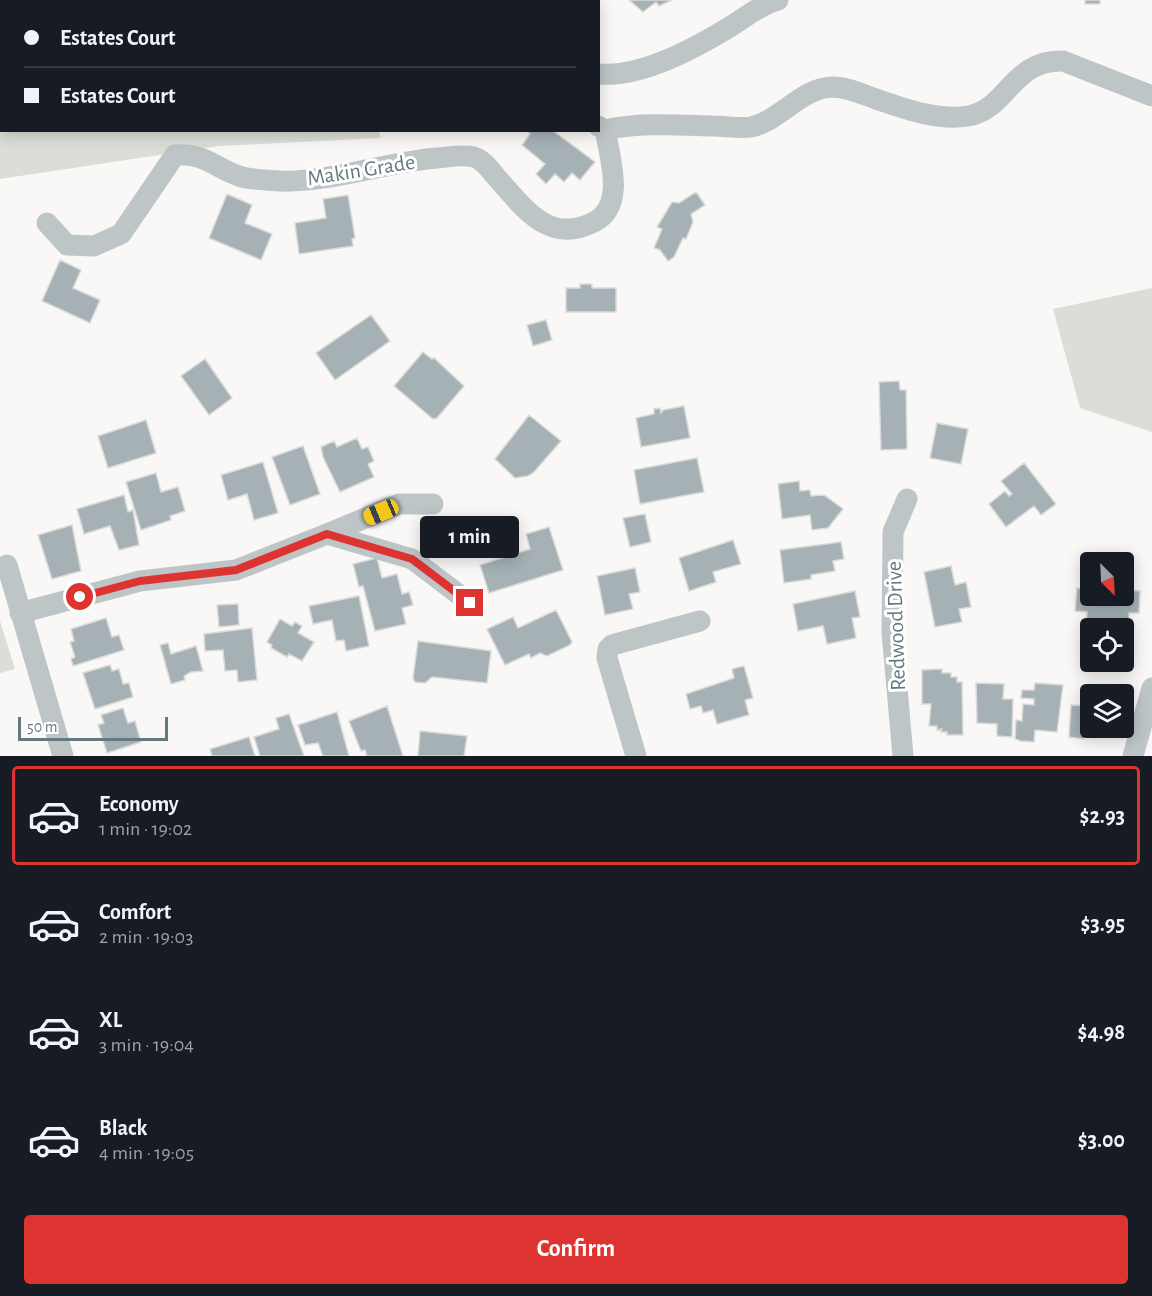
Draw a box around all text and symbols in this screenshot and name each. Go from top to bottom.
text: Estates Court [60,27,176,49]
text: Estates Court [60,85,176,107]
street label: Makin Grade [306,151,417,189]
car [361,497,401,527]
callout: 1 min [420,516,520,558]
text: 1 min [448,527,491,547]
north arrow [1080,552,1134,606]
map controls [1080,552,1134,738]
street label: Redwood Drive [883,561,909,691]
route start [66,583,93,610]
route end [456,589,483,616]
button: locate [1080,618,1134,672]
button: layers [1080,684,1134,738]
scale bar [18,714,168,742]
text: 50 m [27,719,58,735]
icon: car [27,789,81,843]
text: Economy [99,793,179,815]
text: $2.93 [1080,805,1125,827]
text: 1 min · 19:02 [99,819,192,839]
icon: car [27,897,81,951]
text: Comfort [99,901,171,923]
text: $3.95 [1080,913,1125,935]
text: 2 min · 19:03 [99,927,193,947]
icon: car [27,1005,81,1059]
text: XL [99,1009,122,1031]
text: $4.98 [1078,1021,1125,1043]
text: 3 min · 19:04 [99,1035,194,1055]
icon: car [27,1113,81,1167]
text: Black [99,1117,147,1139]
text: $3.00 [1078,1129,1125,1151]
text: 4 min · 19:05 [99,1143,194,1163]
button: Confirm [24,1215,1128,1284]

